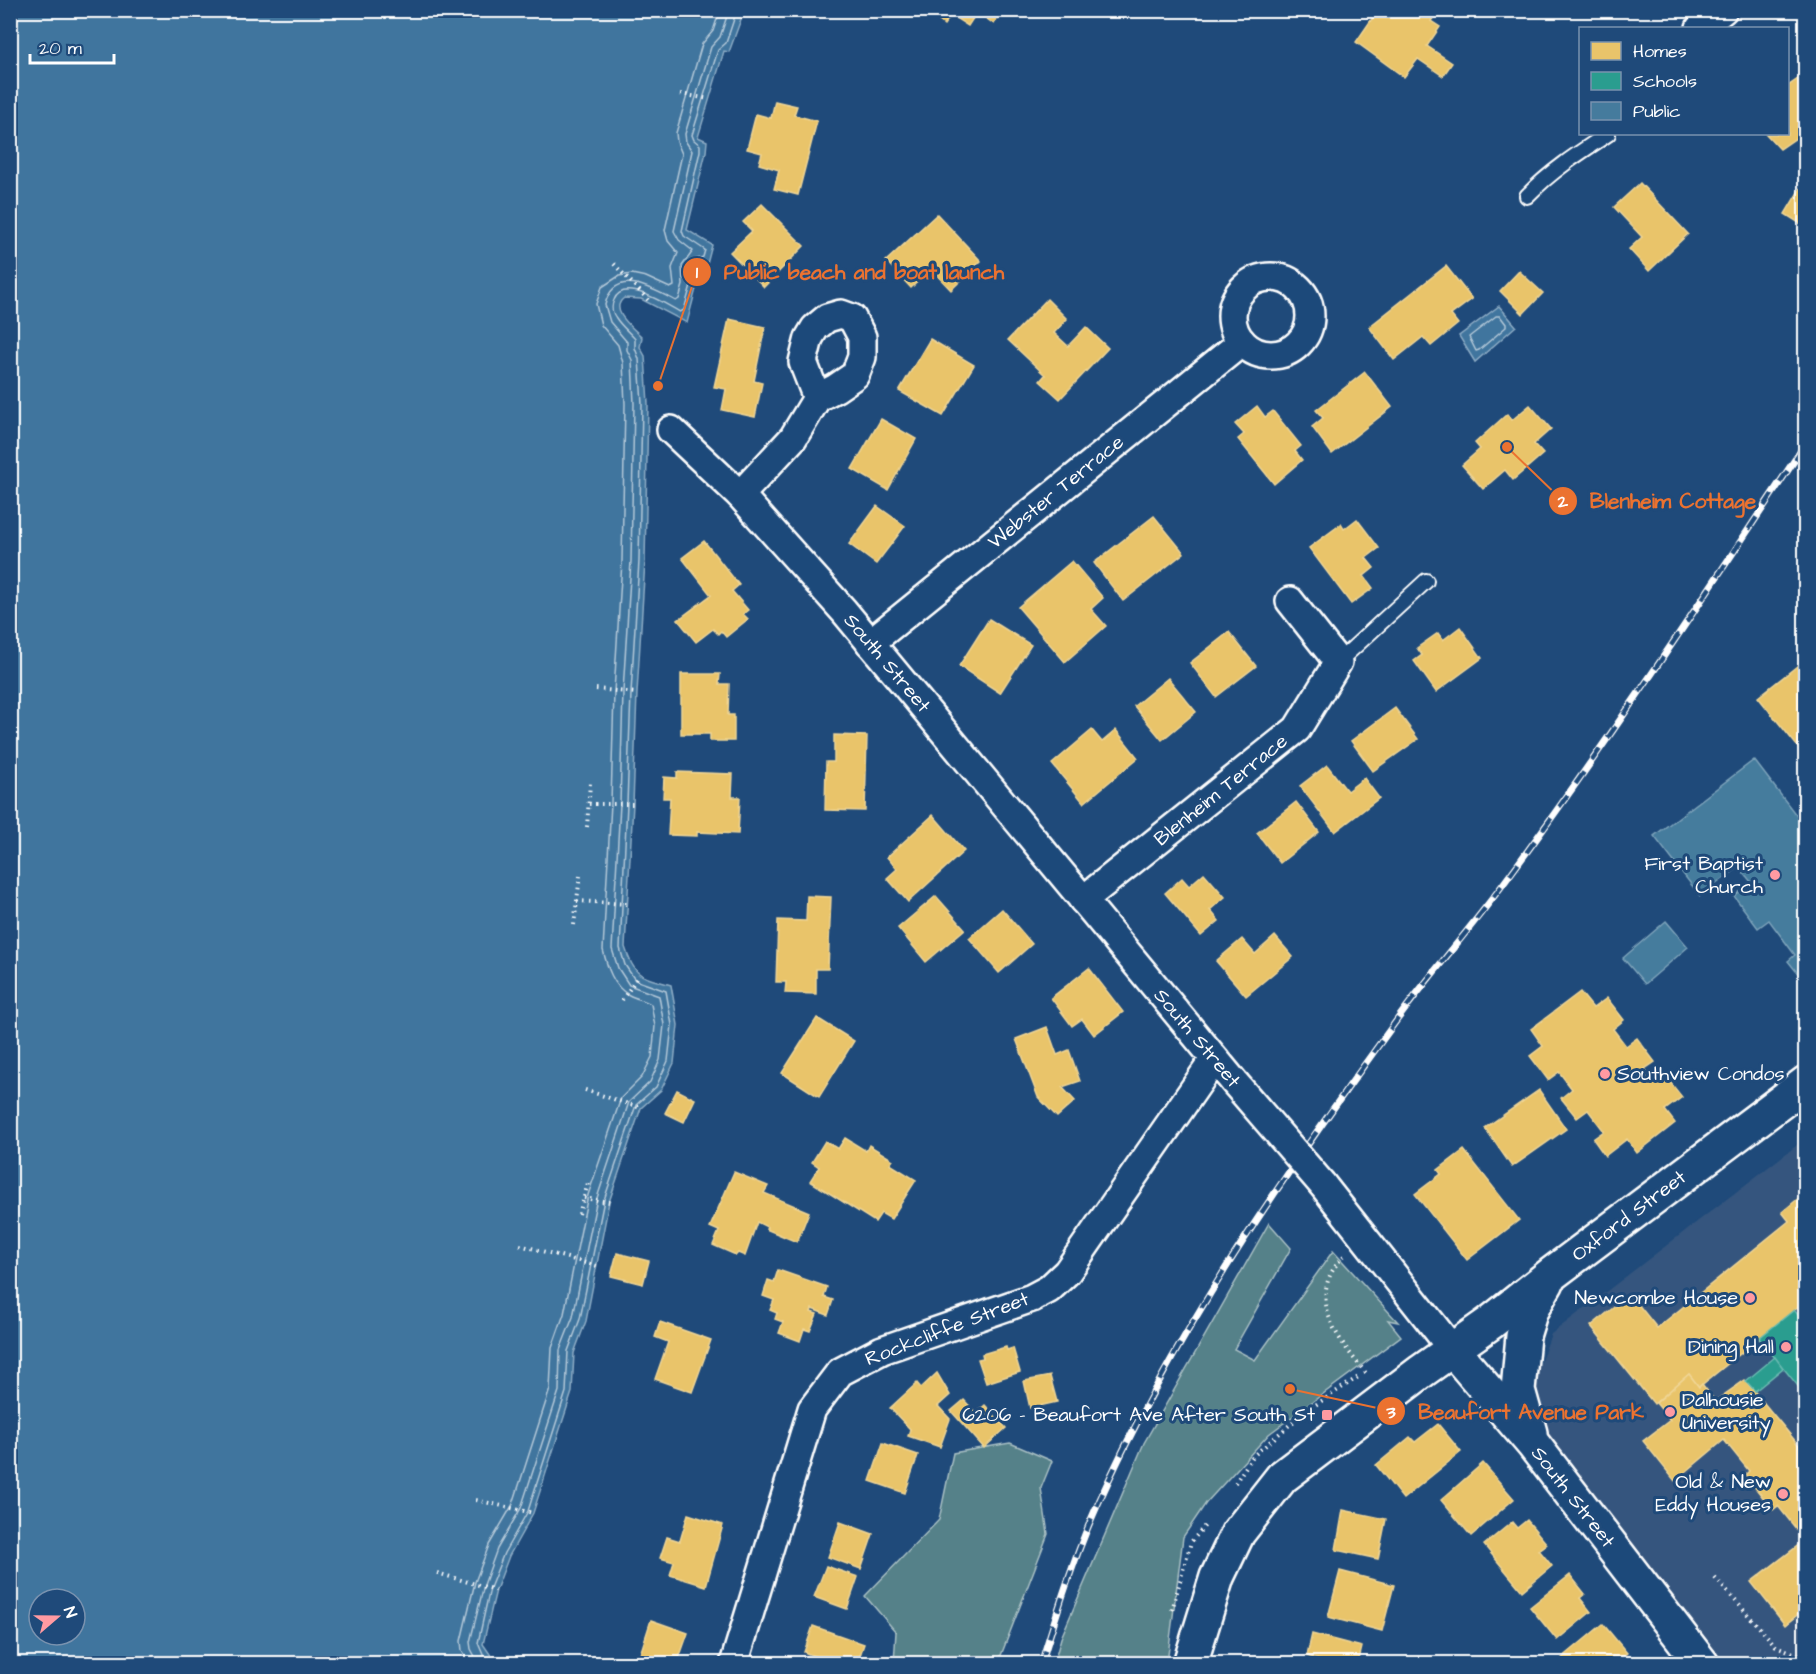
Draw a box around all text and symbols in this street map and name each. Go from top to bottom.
scale bar [30,27,114,65]
legend [1579,27,1789,135]
text: 20 m [39,36,82,61]
text: Homes [1633,39,1687,64]
text: Schools [1633,69,1697,94]
text: Public [1633,99,1681,124]
callout: Public beach and boat launch [682,253,1016,292]
text: Public beach and boat launch [724,258,1005,287]
text: 1 [696,260,699,285]
street label: Webster Terrace [982,428,1130,556]
callout: Blenheim Cottage [1548,482,1768,521]
text: Blenheim Cottage [1590,487,1757,518]
text: 2 [1557,489,1569,514]
street label: South Street [837,607,937,719]
street label: Blenheim Terrace [1148,727,1294,853]
place label: First Baptist Church [1644,850,1763,901]
marker: First Baptist Church [1768,868,1782,882]
street label: South Street [1147,982,1247,1094]
place label: Southview Condos [1617,1060,1785,1088]
marker: Southview Condos [1598,1067,1612,1081]
street label: Oxford Street [1566,1164,1692,1268]
place label: Newcombe House [1575,1284,1738,1312]
street label: Rockcliffe Street [861,1285,1033,1373]
marker: Newcombe House [1743,1291,1757,1305]
place label: Dining Hall [1688,1333,1774,1362]
marker: Dining Hall [1779,1340,1793,1354]
place label: Dalhousie University [1682,1386,1771,1438]
callout: Beaufort Avenue Park [1376,1392,1656,1431]
text: Beaufort Avenue Park [1418,1398,1644,1427]
text: 3 [1385,1400,1396,1425]
place label: 6206 - Beaufort Ave After South St [962,1401,1315,1429]
marker: Dalhousie University [1663,1405,1677,1419]
marker: 6206 - Beaufort Ave After South St [1320,1408,1334,1422]
street label: South Street [1524,1440,1622,1554]
place label: Old & New Eddy Houses [1655,1468,1771,1520]
marker: Old & New Eddy Houses [1776,1487,1790,1501]
north arrow [27,1587,87,1647]
text: N [58,1604,82,1621]

